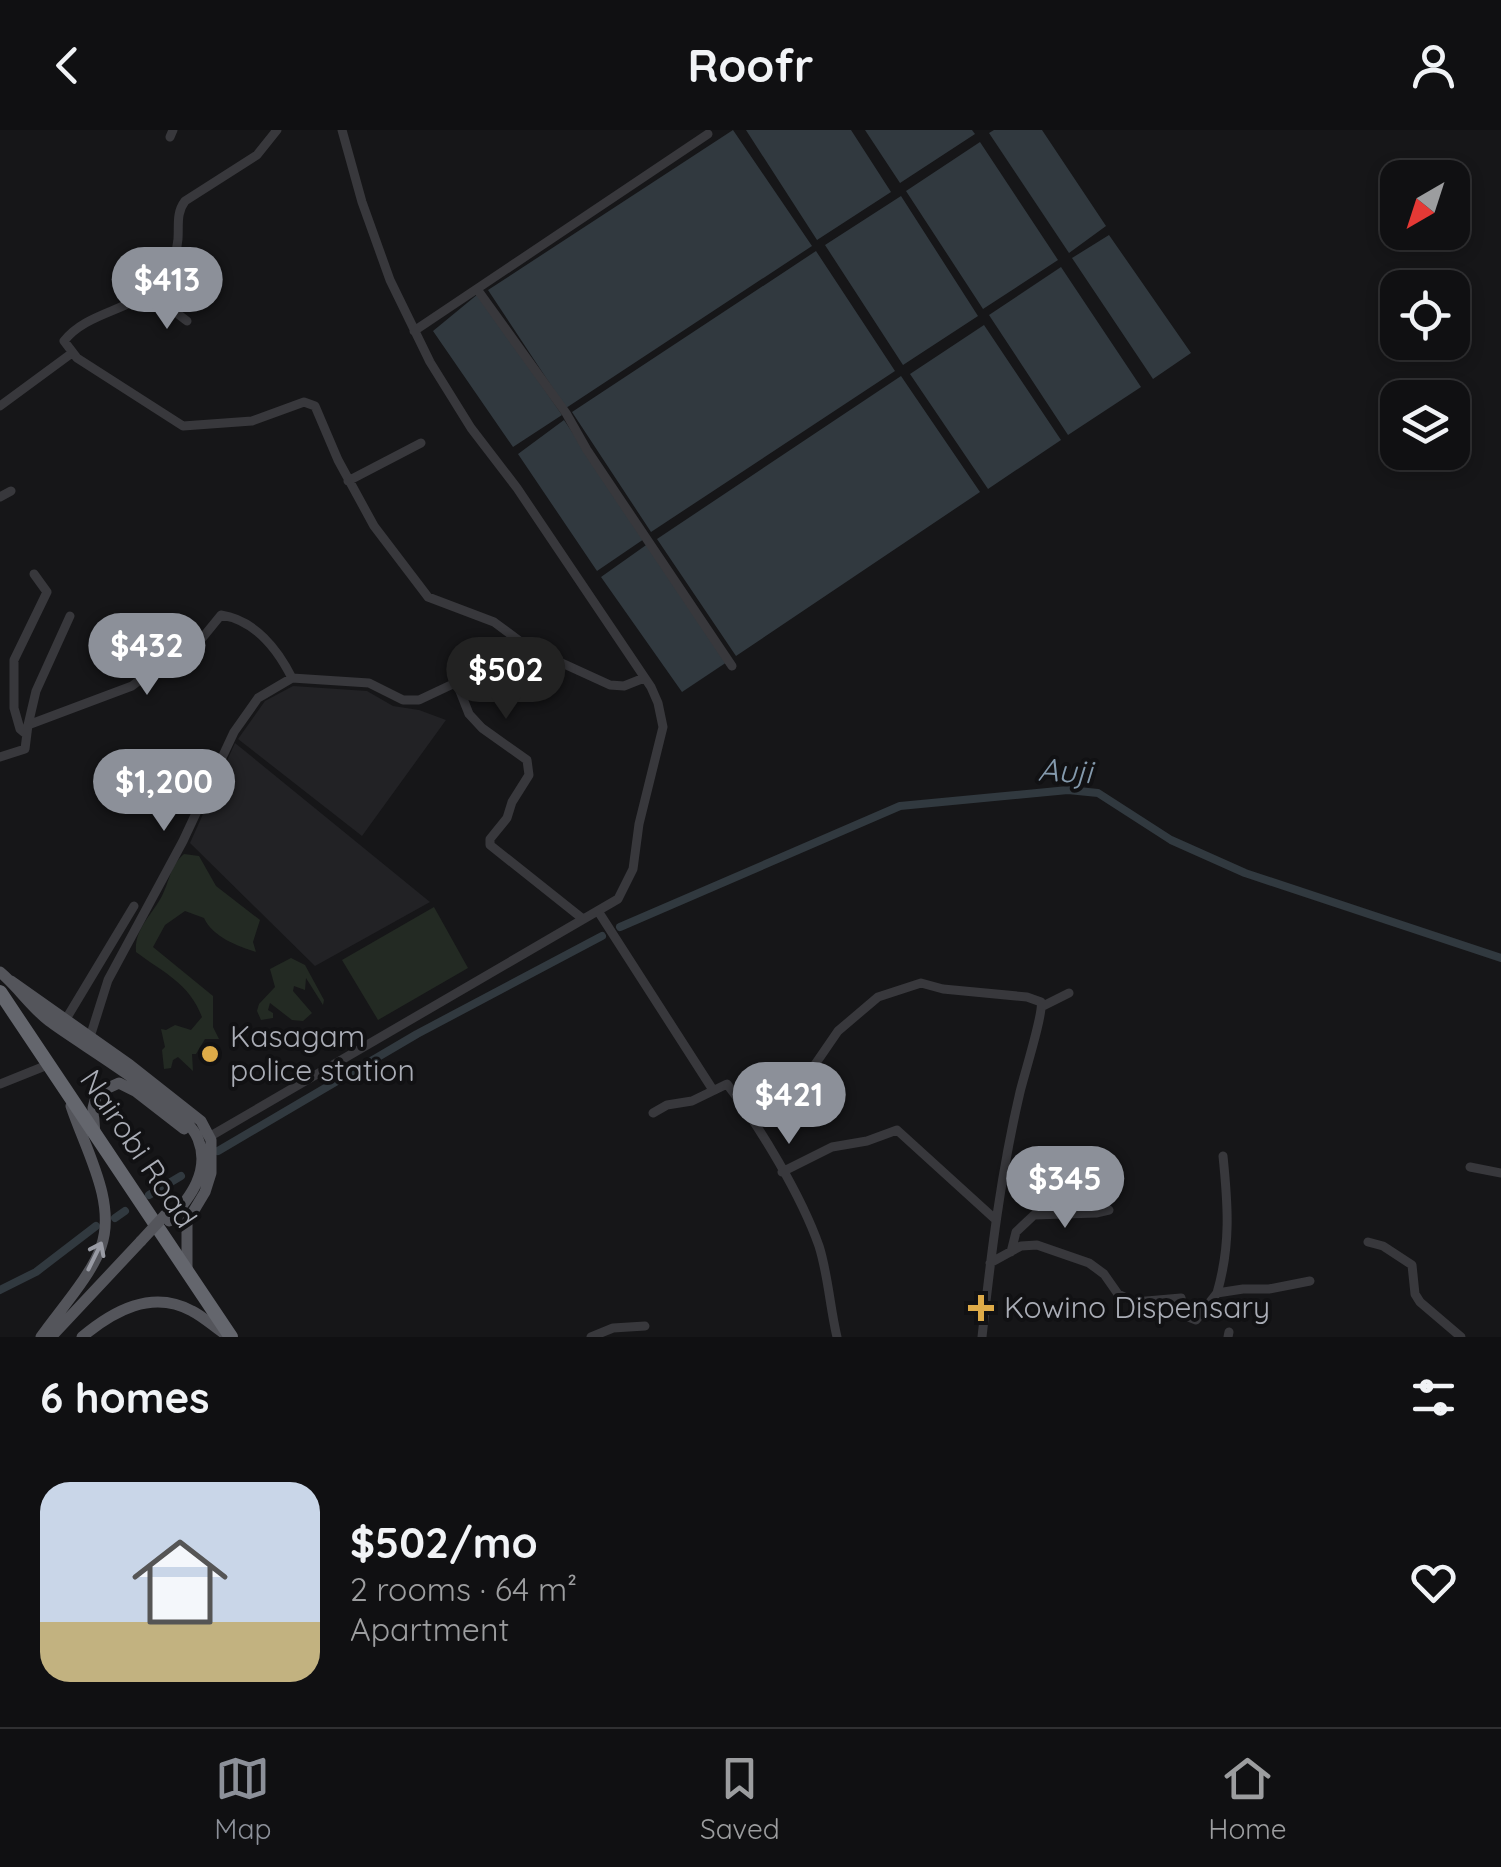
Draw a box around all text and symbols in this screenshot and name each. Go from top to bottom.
text: Roofr [687,37,814,93]
icon: back [40,38,95,93]
icon: person [1406,38,1461,93]
north arrow [1380,160,1470,250]
map controls [1380,160,1470,470]
pin: $413 [108,247,226,332]
text: $413 [134,259,200,299]
button: locate [1380,270,1470,360]
button: layers [1380,380,1470,470]
pin: $432 [88,613,206,698]
text: $432 [110,625,184,665]
pin: $502 [447,637,565,722]
text: $502 [468,649,544,689]
pin: $1,200 [83,749,245,834]
water label: Auji [1037,749,1096,792]
text: $1,200 [115,761,213,801]
place label: Kasagam police station [230,1017,415,1089]
marker: Kasagam police station [199,1043,221,1065]
street label: Nairobi Road [72,1062,206,1235]
pin: $421 [730,1062,848,1147]
text: $421 [755,1074,823,1114]
pin: $345 [1006,1146,1124,1231]
text: $345 [1028,1158,1102,1198]
one-way arrow [86,1242,105,1272]
place label: Kowino Dispensary [1004,1288,1270,1326]
marker: Kowino Dispensary [968,1295,994,1321]
icon: filters [1406,1370,1461,1425]
text: 6 homes [40,1371,210,1424]
text: $502/mo [350,1516,538,1569]
icon: home [120,1522,240,1642]
icon: heart [1406,1555,1461,1610]
text: 2 rooms · 64 m² [350,1569,577,1609]
text: Apartment [350,1609,509,1649]
tab: Map [214,1751,271,1846]
tab: Saved [700,1751,780,1846]
tab: Home [1208,1751,1287,1846]

